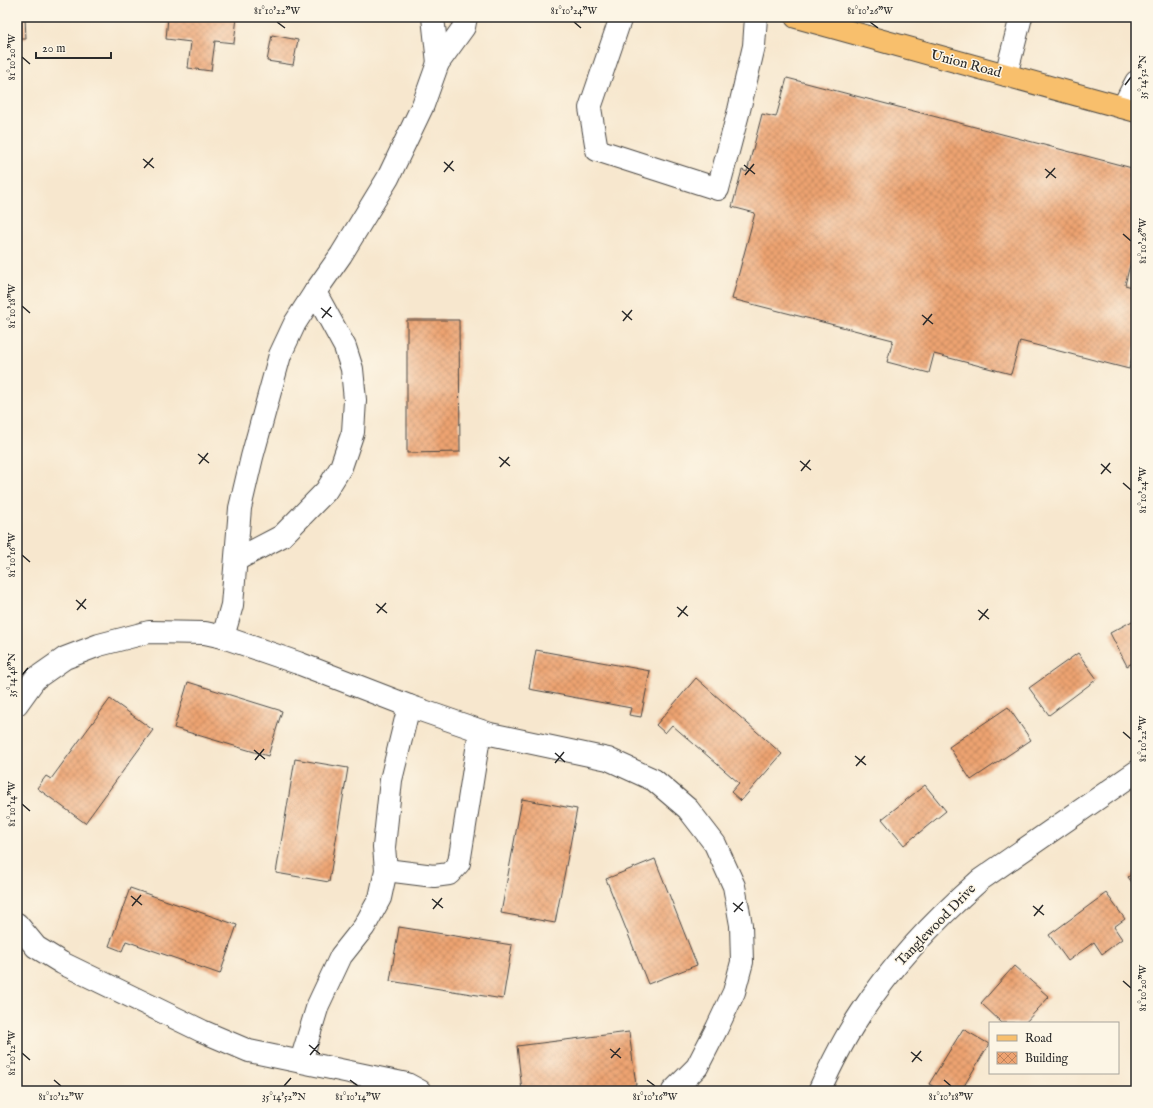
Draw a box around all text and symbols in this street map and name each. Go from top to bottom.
text: 81°10'22"W [254,5,300,18]
text: 81°10'24"W [551,5,598,18]
text: 81°10'26"W [847,5,893,18]
text: 81°10'20"W [6,33,19,80]
scale bar [36,34,111,60]
text: 20 m [42,41,65,56]
street label: Union Road [929,46,1004,82]
text: 35°14'52"N [1137,55,1150,99]
text: 81°10'26"W [1137,218,1150,264]
text: 81°10'18"W [6,283,19,328]
text: 81°10'24"W [1137,466,1150,513]
text: 81°10'16"W [6,532,19,577]
text: 35°14'48"N [6,652,19,697]
text: 81°10'22"W [1137,716,1150,762]
text: 81°10'14"W [6,781,19,827]
street label: Tanglewood Drive [892,880,980,970]
text: 81°10'20"W [1137,964,1150,1011]
legend [989,1022,1119,1074]
text: 81°10'12"W [6,1030,19,1076]
text: Road [1025,1031,1053,1046]
text: Building [1025,1051,1069,1066]
text: 81°10'12"W [38,1091,84,1104]
text: 35°14'52"N [262,1091,306,1104]
text: 81°10'14"W [335,1091,381,1104]
text: 81°10'16"W [633,1091,678,1104]
text: 81°10'18"W [929,1091,974,1104]

